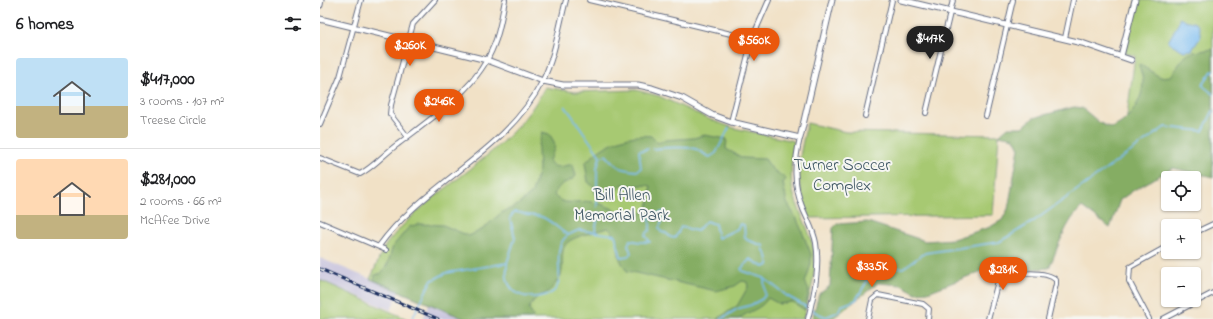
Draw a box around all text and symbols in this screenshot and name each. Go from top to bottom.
text: 6 homes [16,12,74,37]
icon: filters [282,13,304,35]
pin: $417K [902,26,958,60]
pin: $560K [726,28,782,62]
text: $417K [915,29,945,48]
text: $560K [738,31,770,50]
pin: $260K [382,33,438,67]
text: $260K [394,36,426,55]
text: $417,000 [140,67,195,92]
icon: home [48,74,96,122]
pin: $246K [411,89,467,123]
text: 3 rooms · 107 m² [140,92,224,111]
text: $246K [423,92,455,111]
text: Treese Circle [140,111,206,130]
park label: Turner Soccer Complex [794,153,891,198]
text: $281,000 [140,167,195,192]
map controls [1161,171,1201,307]
button: locate [1161,171,1201,211]
icon: home [48,175,96,223]
park label: Bill Allen Memorial Park [574,183,670,228]
text: 2 rooms · 66 m² [140,192,222,211]
text: McAfee Drive [140,211,210,230]
button: + [1161,219,1201,259]
pin: $335K [844,254,900,288]
text: $335K [856,257,888,276]
pin: $281K [975,257,1031,291]
text: $281K [988,260,1018,279]
button: − [1161,267,1201,307]

